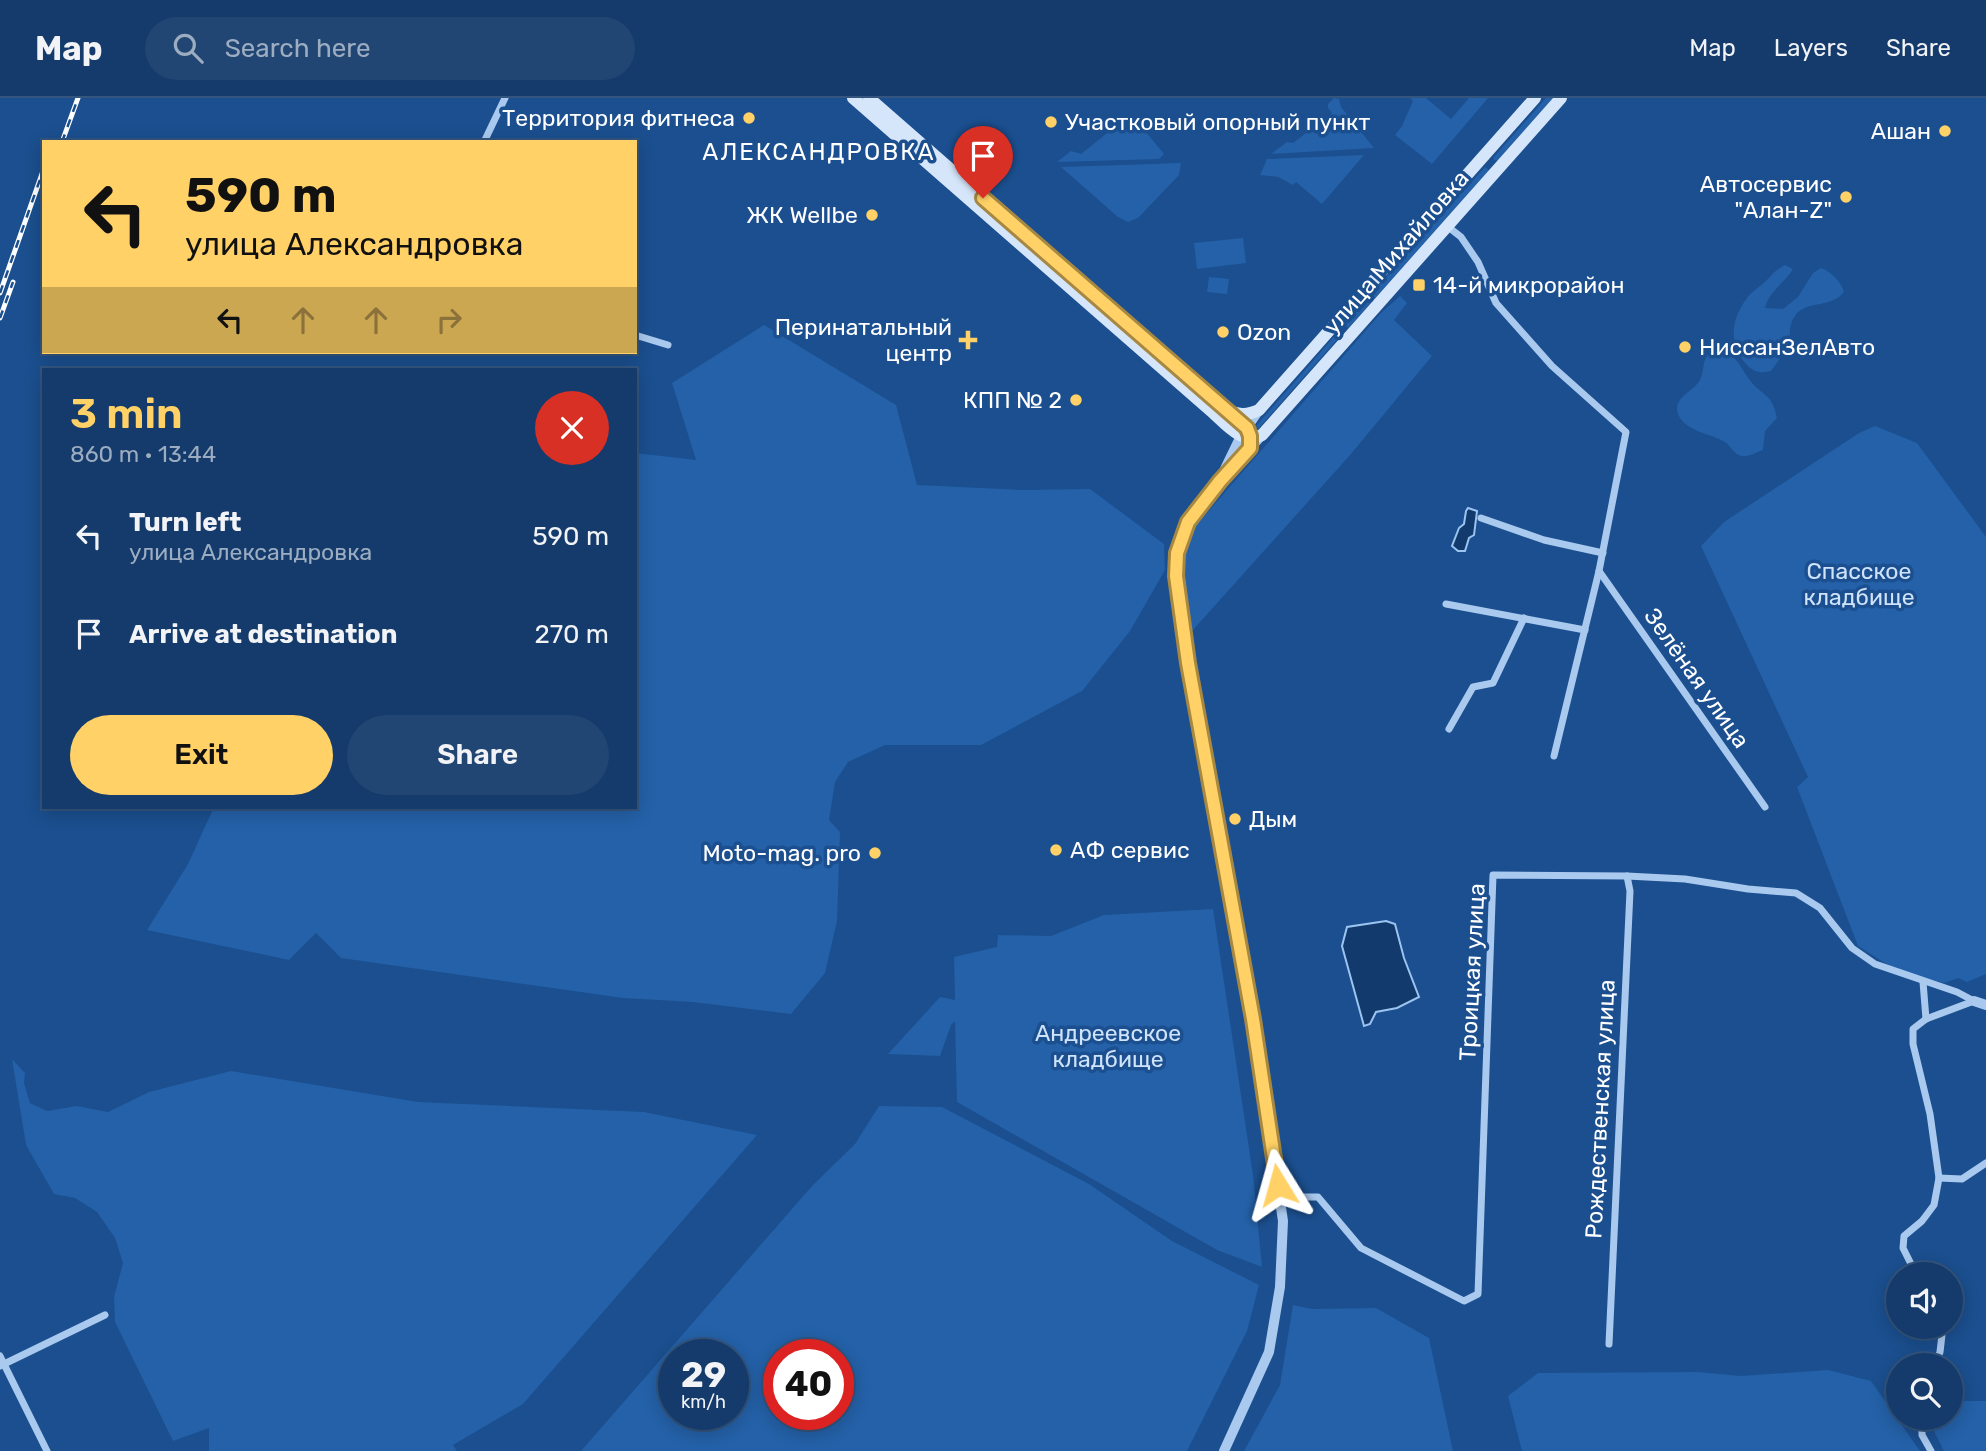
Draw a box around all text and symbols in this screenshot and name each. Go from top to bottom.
search box [145,17,635,80]
text: Map [35,29,103,68]
icon: search [169,29,207,67]
text: Search here [225,33,370,64]
text: Map [1689,34,1736,62]
text: Layers [1774,34,1848,62]
text: Share [1886,34,1951,62]
place label: Территория фитнеса [502,104,735,132]
place label: Участковый опорный пункт [1065,108,1370,136]
marker: Территория фитнеса [741,110,757,126]
marker: Участковый опорный пункт [1043,114,1059,130]
place label: Ашан [1871,117,1931,145]
marker: Ашан [1937,123,1953,139]
pin [953,126,1013,198]
icon: arrive [964,137,1002,175]
district label: АЛЕКСАНДРОВКА [702,138,936,166]
street label: улица Михайловка [1317,164,1475,340]
text: 590 m [185,166,337,224]
icon: left [70,168,161,259]
place label: Автосервис "Алан-Z" [1700,170,1832,224]
marker: Автосервис "Алан-Z" [1838,189,1854,205]
place label: ЖК Wellbe [746,201,858,229]
marker: ЖК Wellbe [864,207,880,223]
text: улица Александровка [185,225,523,263]
place label: 14-й микрорайон [1433,271,1624,299]
marker: 14-й микрорайон [1411,277,1427,293]
icon: left [211,301,249,339]
icon: ahead [284,301,322,339]
icon: ahead [357,301,395,339]
icon: right [430,301,468,339]
place label: Перинатальный центр [775,313,952,367]
place label: Ozon [1237,318,1291,346]
marker: Ozon [1215,324,1231,340]
marker: Перинатальный центр [958,330,978,350]
place label: НиссанЗелАвто [1699,333,1875,361]
marker: НиссанЗелАвто [1677,339,1693,355]
place label: КПП № 2 [963,386,1062,414]
text: 3 min [70,389,183,439]
button: close [535,391,609,465]
marker: КПП № 2 [1068,392,1084,408]
text: 860 m · 13:44 [70,440,216,468]
text: Turn left [129,507,241,538]
icon: left [70,517,108,555]
text: 590 m [532,521,609,552]
text: улица Александровка [129,538,372,566]
park label: Спасское кладбище [1803,557,1915,611]
street label: Зелёная улица [1638,603,1756,753]
icon: arrive [70,615,108,653]
text: Arrive at destination [129,619,397,650]
text: 270 m [534,619,609,650]
button: Exit [70,715,333,795]
button: Share [347,715,609,795]
place label: Дым [1249,805,1297,833]
marker: Дым [1227,811,1243,827]
place label: АФ сервис [1070,836,1190,864]
place label: Moto-mag. pro [703,839,861,867]
marker: АФ сервис [1048,842,1064,858]
marker: Moto-mag. pro [867,845,883,861]
street label: Троицкая улица [1453,882,1491,1062]
street label: Рождественская улица [1579,979,1621,1239]
park label: Андреевское кладбище [1035,1019,1181,1073]
position arrow [1241,1148,1315,1222]
map controls [1886,1262,1963,1430]
button: sound [1886,1262,1963,1339]
speed limit sign: 40 [763,1339,854,1430]
button: search [1886,1353,1963,1430]
text: 29 [681,1354,726,1396]
text: km/h [681,1391,726,1413]

